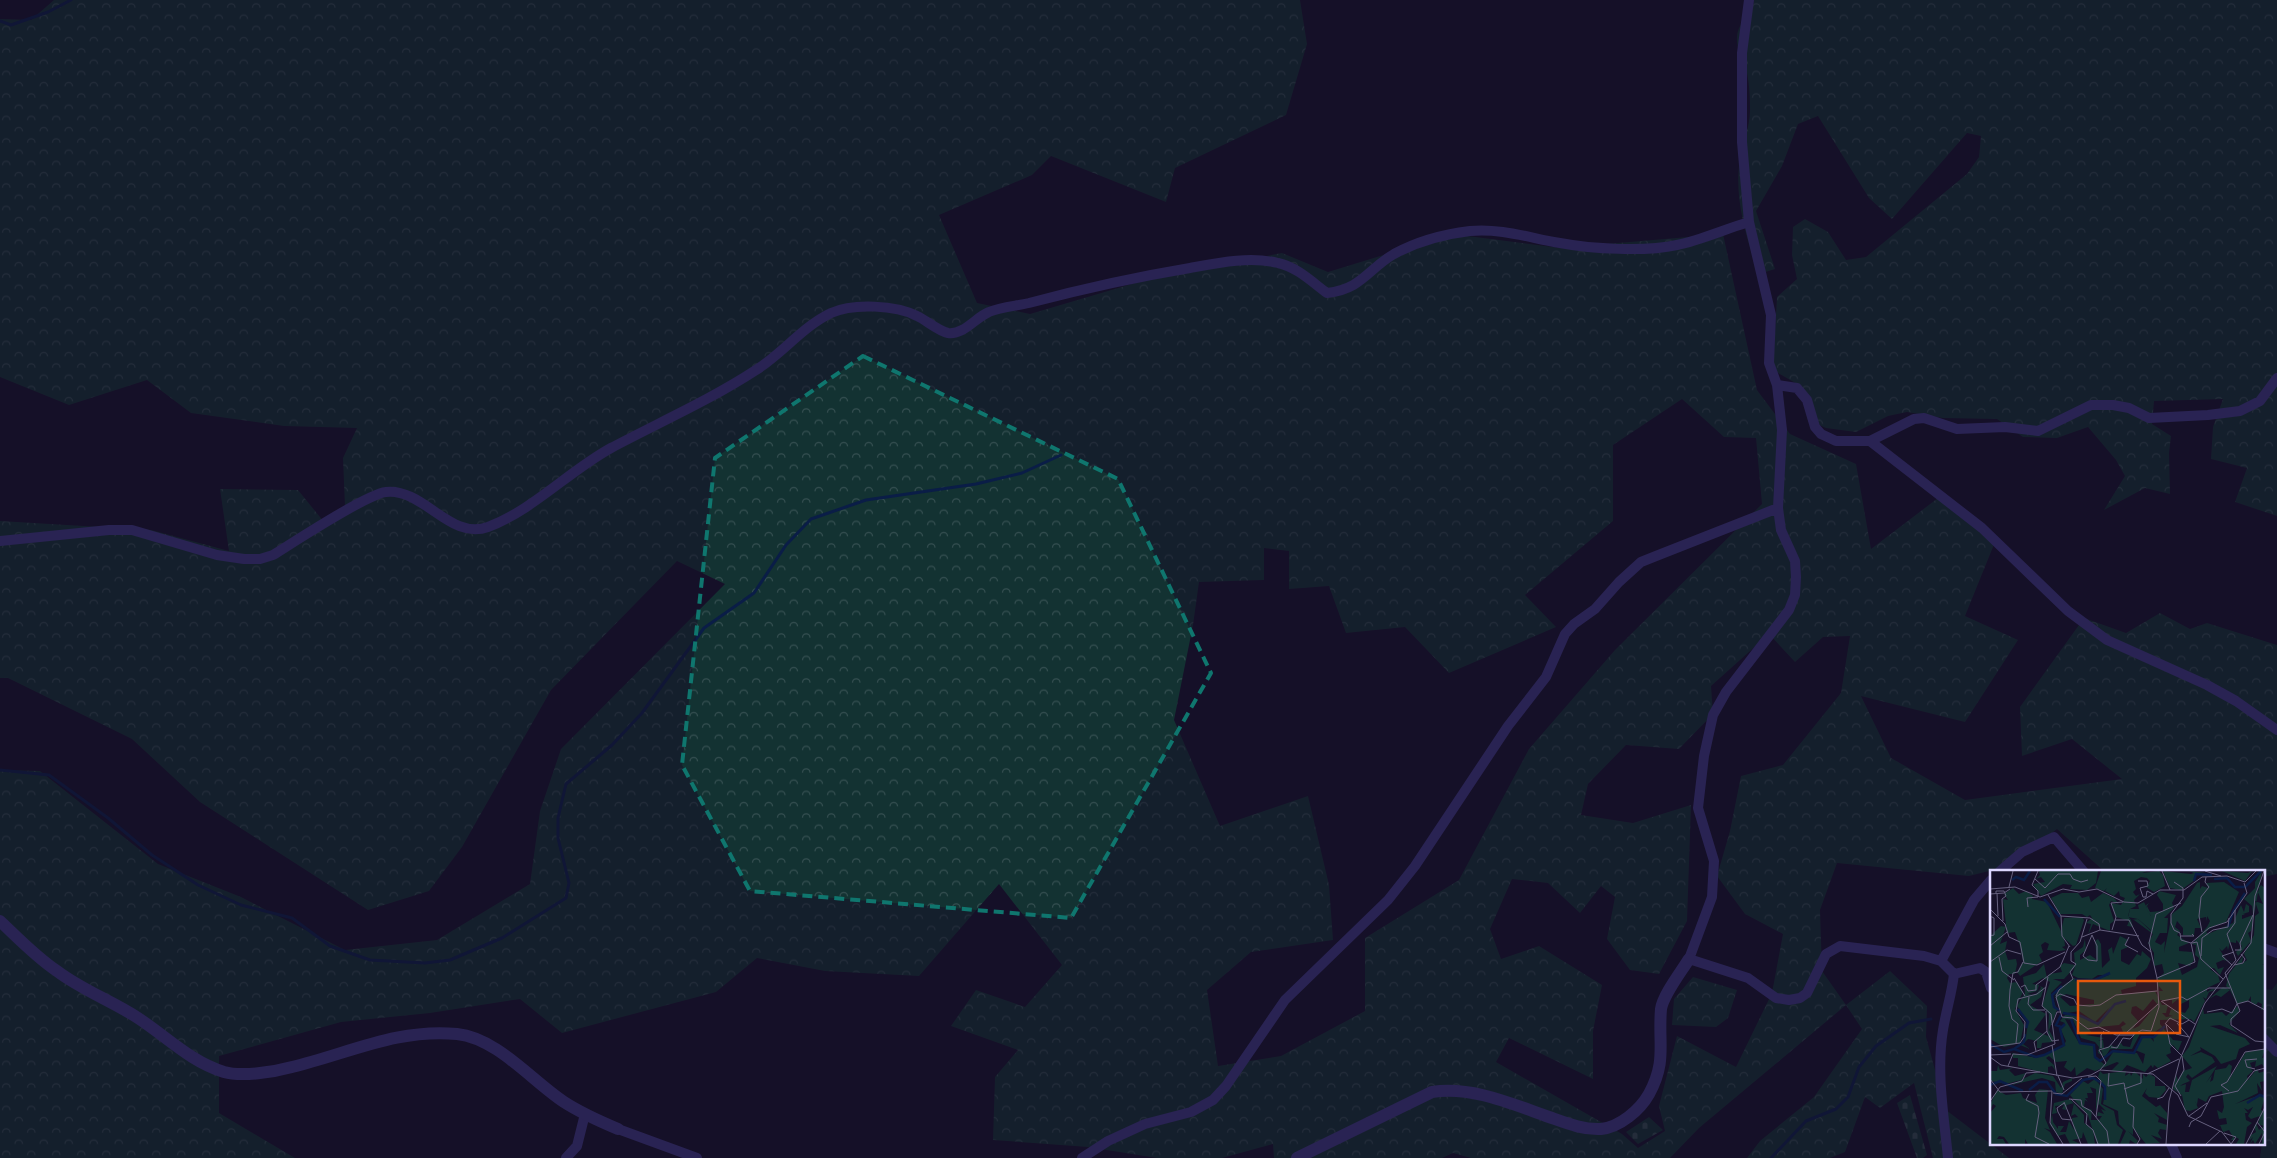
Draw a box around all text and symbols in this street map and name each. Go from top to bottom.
inset map [1990,870,2264,1146]

